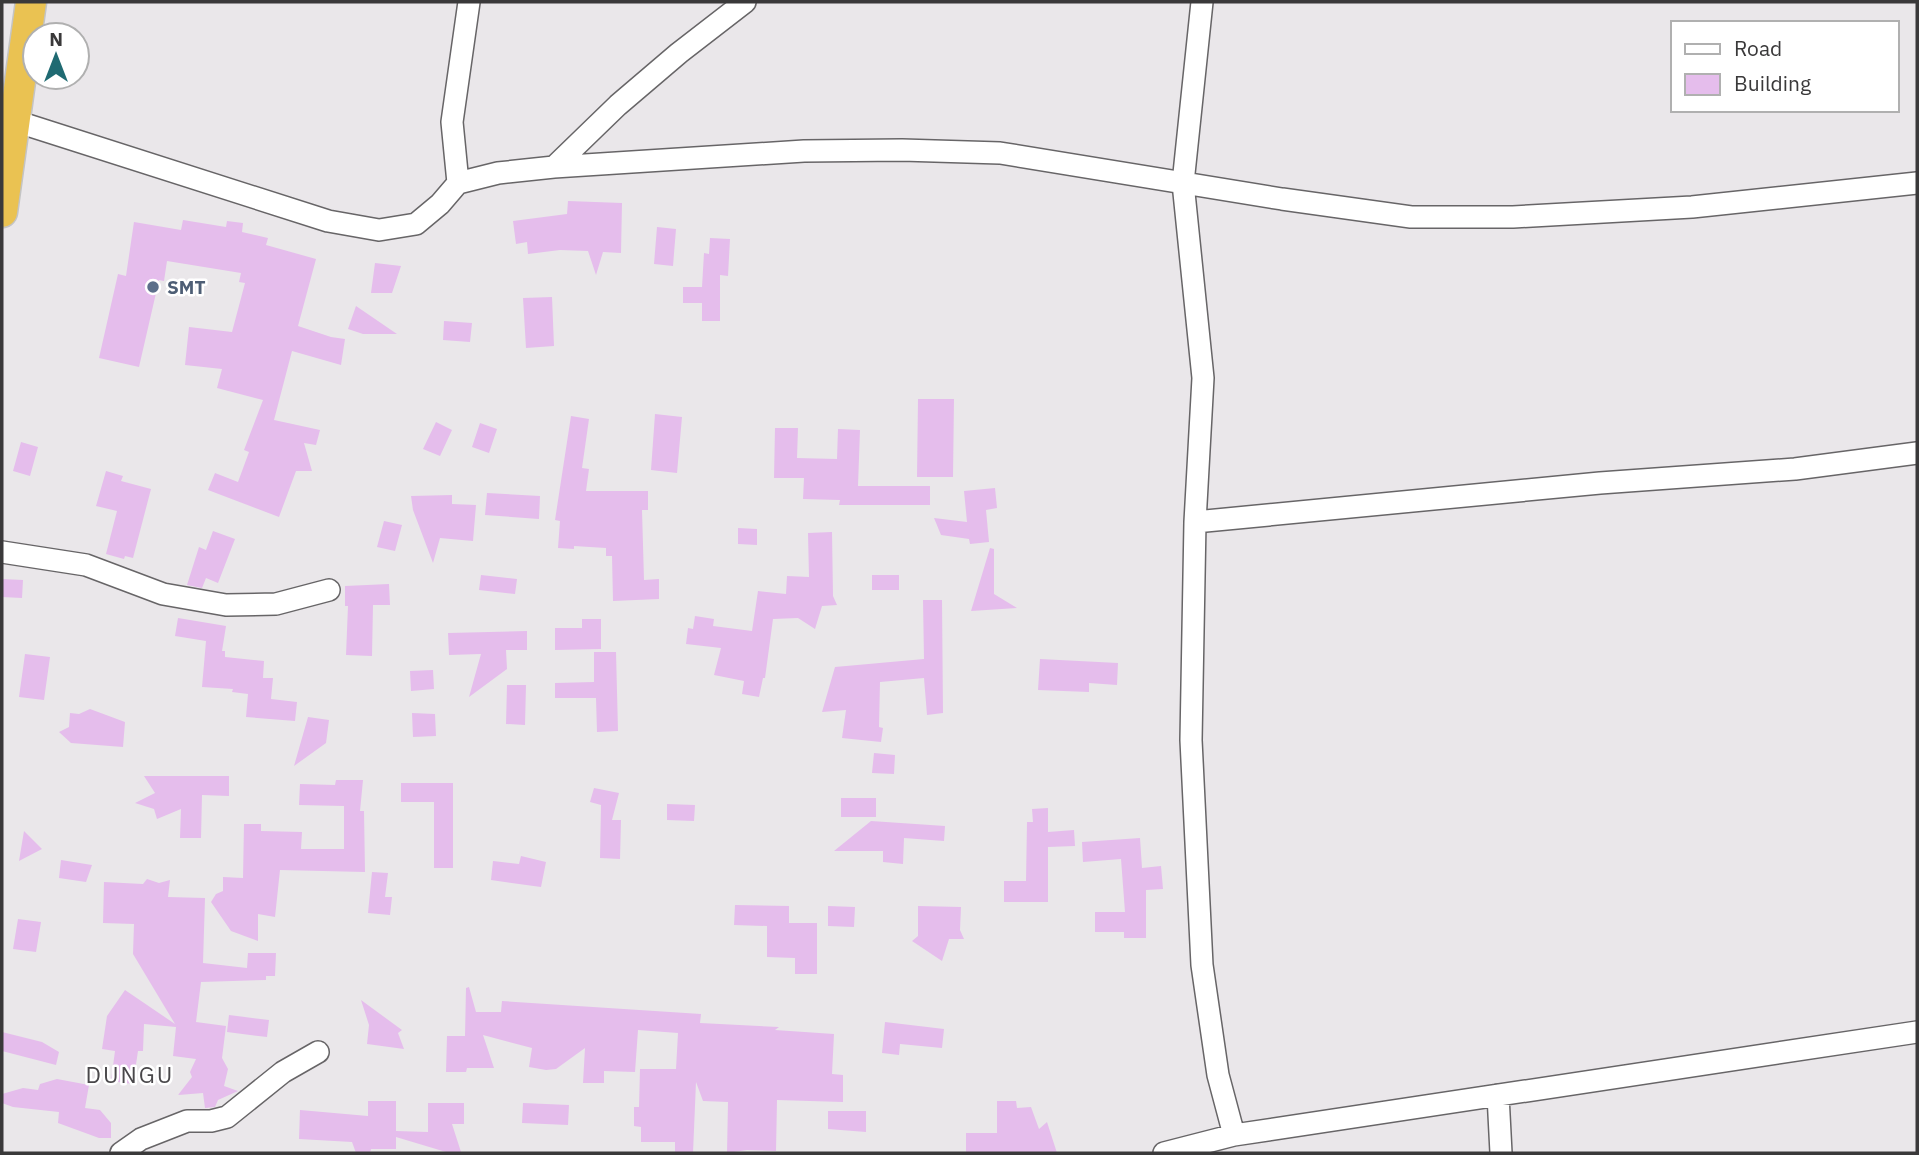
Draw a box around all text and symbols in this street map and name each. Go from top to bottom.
north arrow [21,21,91,91]
legend [1671,21,1898,112]
text: N [49,27,63,51]
text: Road [1734,34,1782,62]
text: Building [1734,69,1811,97]
place label: SMT [167,275,206,299]
marker: SMT [145,279,161,295]
district label: DUNGU [86,1059,174,1089]

